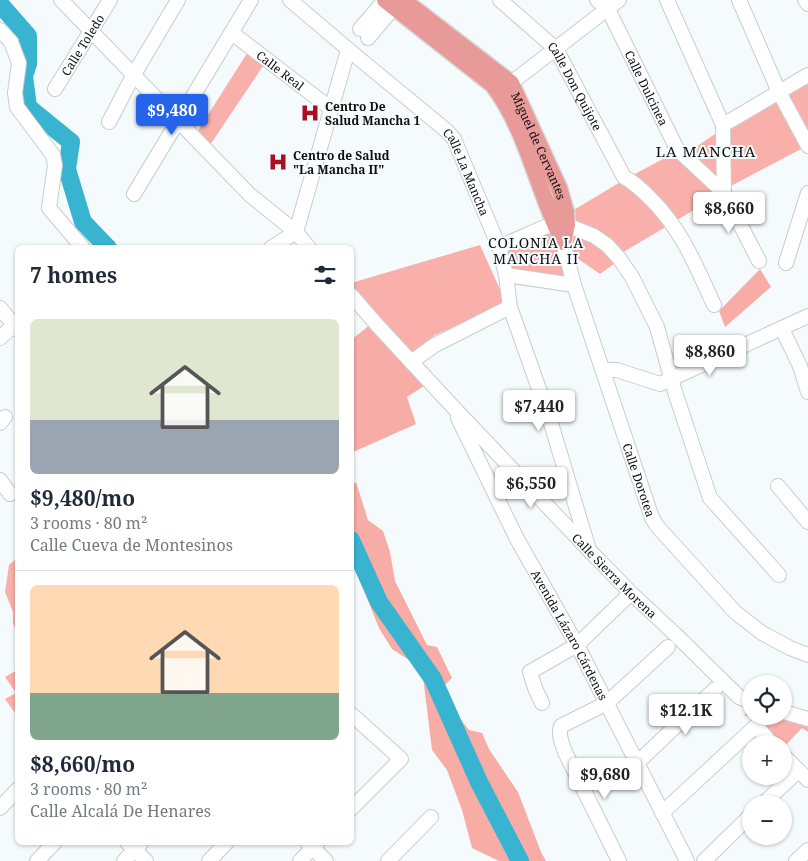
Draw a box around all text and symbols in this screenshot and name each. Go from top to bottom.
street label: Calle Toledo [57,11,108,79]
street label: Calle Don Quijote [544,37,606,134]
street label: Calle Real [253,46,308,94]
street label: Calle Dulcinea [621,47,673,128]
street label: Miguel de Cervantes [508,89,570,201]
pin: $9,480 [131,94,213,136]
place label: Centro De Salud Mancha 1 [325,98,421,129]
text: $9,480 [147,99,197,121]
hospital icon: Centro De Salud Mancha 1 [299,102,321,124]
street label: Calle La Mancha [439,124,494,218]
district label: LA MANCHA [656,141,756,161]
place label: Centro de Salud "La Mancha II" [293,147,390,178]
hospital icon: Centro de Salud "La Mancha II" [267,151,289,173]
pin: $8,660 [688,192,770,234]
text: $8,660 [704,197,754,219]
district label: COLONIA LA MANCHA II [488,233,584,268]
text: 7 homes [30,261,117,289]
icon: filters [311,261,339,289]
pin: $8,860 [669,334,751,377]
text: $8,860 [685,340,735,362]
icon: home [140,352,230,442]
pin: $7,440 [498,390,580,432]
text: $7,440 [514,395,564,417]
street label: Calle Dorotea [619,441,660,519]
pin: $6,550 [490,466,572,509]
text: $6,550 [506,472,556,494]
text: $9,480/mo [30,484,135,512]
text: 3 rooms · 80 m² [30,512,147,534]
street label: Calle Sierra Morena [569,529,661,622]
text: Calle Cueva de Montesinos [30,534,233,556]
street label: Avenida Lázaro Cárdenas [527,566,612,703]
icon: home [140,617,230,707]
map controls [742,675,792,845]
button: locate [742,675,792,725]
pin: $12.1K [645,694,727,736]
text: $12.1K [660,699,712,721]
button: + [742,735,792,785]
text: $8,660/mo [30,750,135,778]
pin: $9,680 [564,758,646,800]
text: $9,680 [580,763,630,785]
text: 3 rooms · 80 m² [30,778,147,800]
button: − [742,795,792,845]
text: Calle Alcalá De Henares [30,800,211,822]

